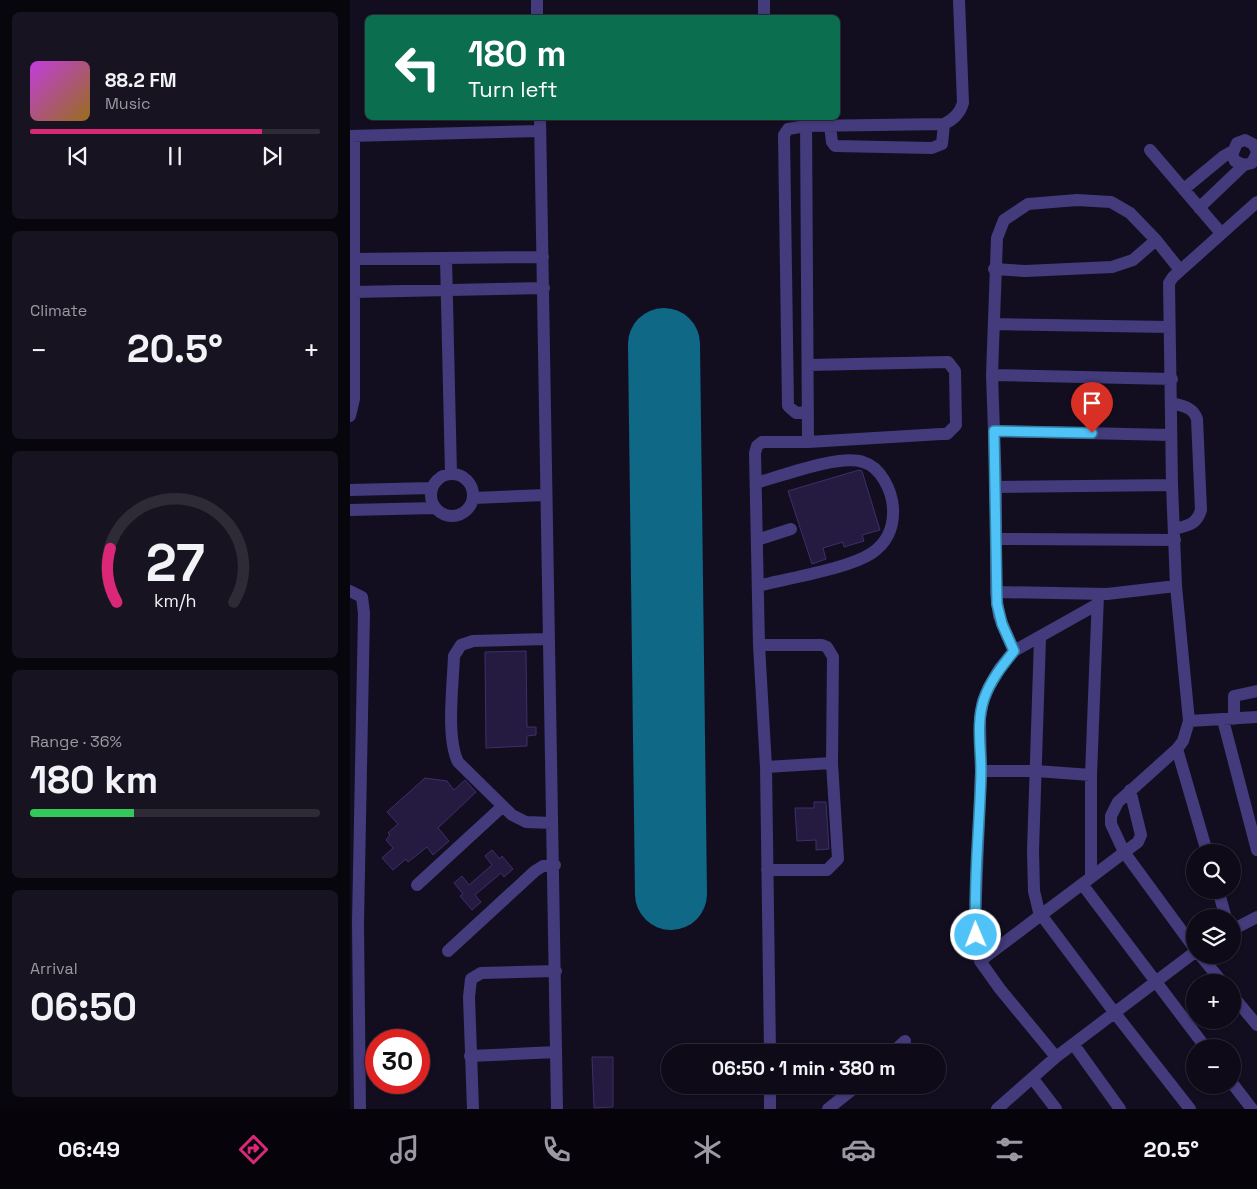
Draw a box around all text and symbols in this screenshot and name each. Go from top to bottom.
text: 180 m [468,32,566,76]
icon: left [385,35,450,100]
text: 88.2 FM [105,68,176,93]
text: Turn left [468,75,558,103]
text: Music [105,93,151,114]
icon: previous [64,142,92,170]
icon: pause [161,142,189,170]
icon: next [258,142,286,170]
text: Climate [30,300,87,321]
text: 20.5° [127,325,223,373]
text: − [30,332,47,368]
text: + [303,332,320,368]
pin [1071,382,1113,433]
icon: arrive [1078,389,1106,417]
text: 27 [145,530,205,596]
text: km/h [154,589,196,612]
text: Range · 36% [30,731,122,752]
text: 180 km [30,756,158,804]
map controls [1186,844,1241,1094]
button: search [1186,844,1241,899]
position arrow [949,908,1001,960]
button: layers [1186,909,1241,964]
text: Arrival [30,958,78,979]
button: + [1186,974,1241,1029]
text: 06:50 [30,983,137,1031]
speed limit sign: 30 [365,1029,430,1094]
button: − [1186,1039,1241,1094]
text: 06:50 · 1 min · 380 m [712,1056,895,1081]
icon: directions [236,1132,271,1167]
icon: music [387,1132,422,1167]
icon: phone [539,1132,574,1167]
icon: climate [690,1132,725,1167]
icon: car [841,1132,876,1167]
icon: filters [992,1132,1027,1167]
text: 06:49 [58,1135,120,1163]
text: 20.5° [1143,1135,1199,1163]

